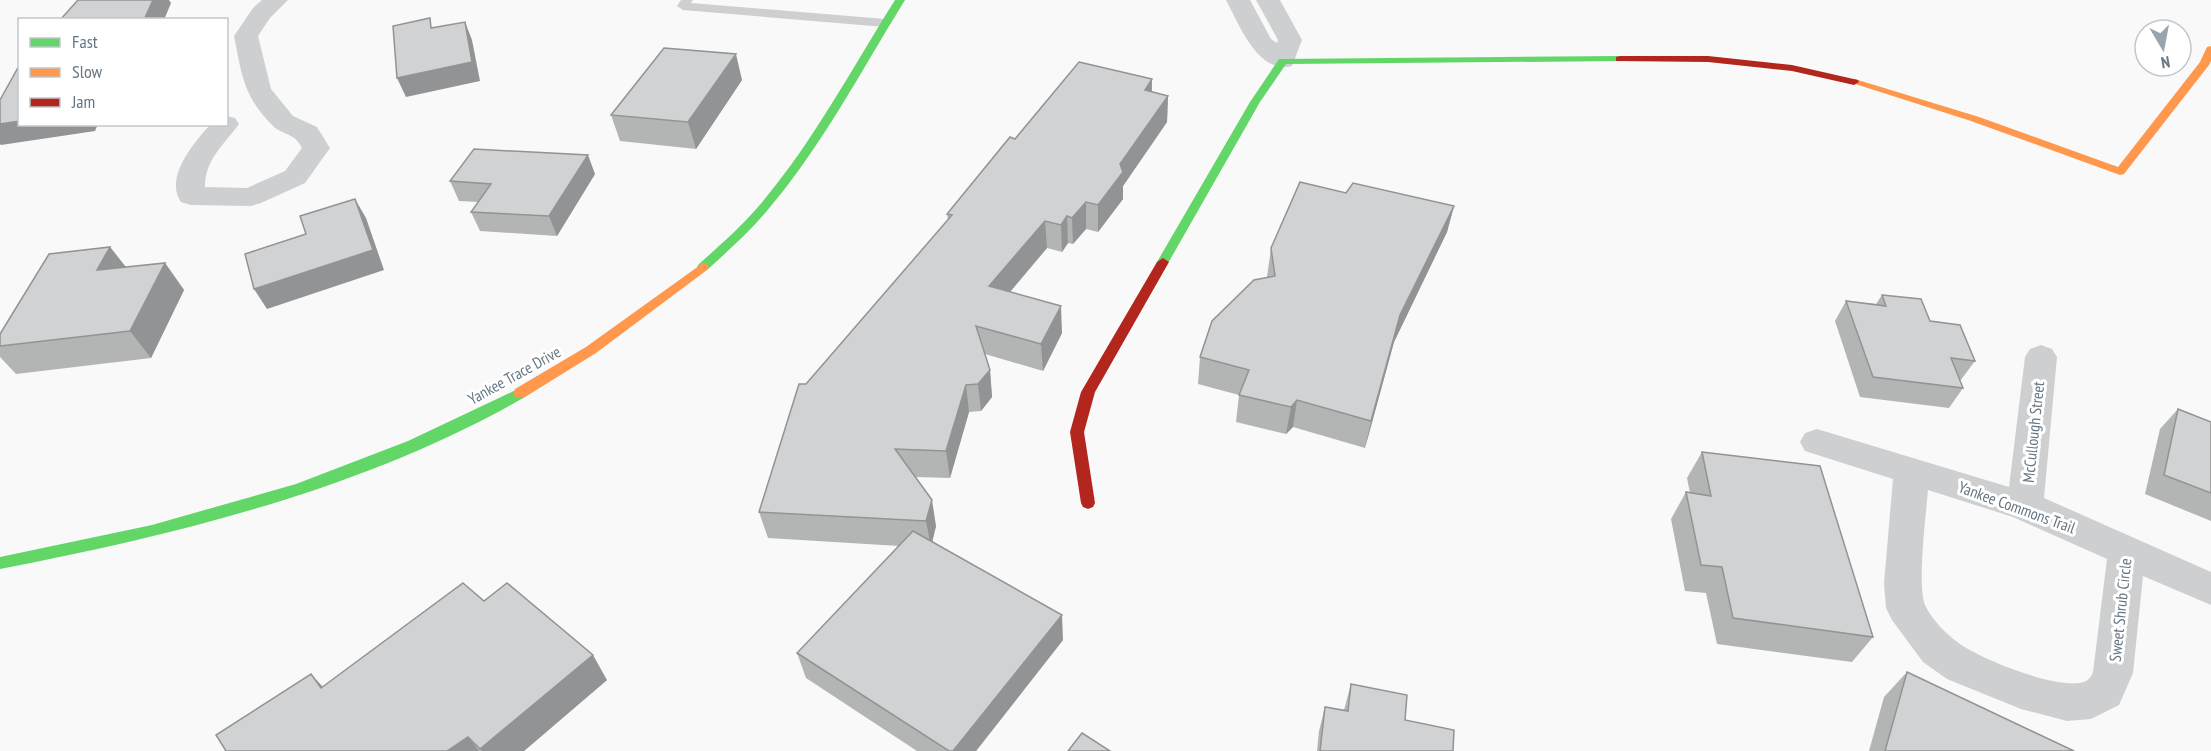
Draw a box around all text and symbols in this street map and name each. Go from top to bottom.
legend [18,18,228,126]
north arrow [2133,18,2193,78]
text: Fast [72,30,98,53]
text: N [2160,52,2172,73]
text: Slow [72,60,103,83]
text: Jam [71,90,95,113]
street label: Yankee Trace Drive [464,341,564,409]
street label: McCullough Street [2018,380,2048,484]
street label: Yankee Commons Trail [1956,477,2078,538]
street label: Sweet Shrub Circle [2105,557,2135,663]

